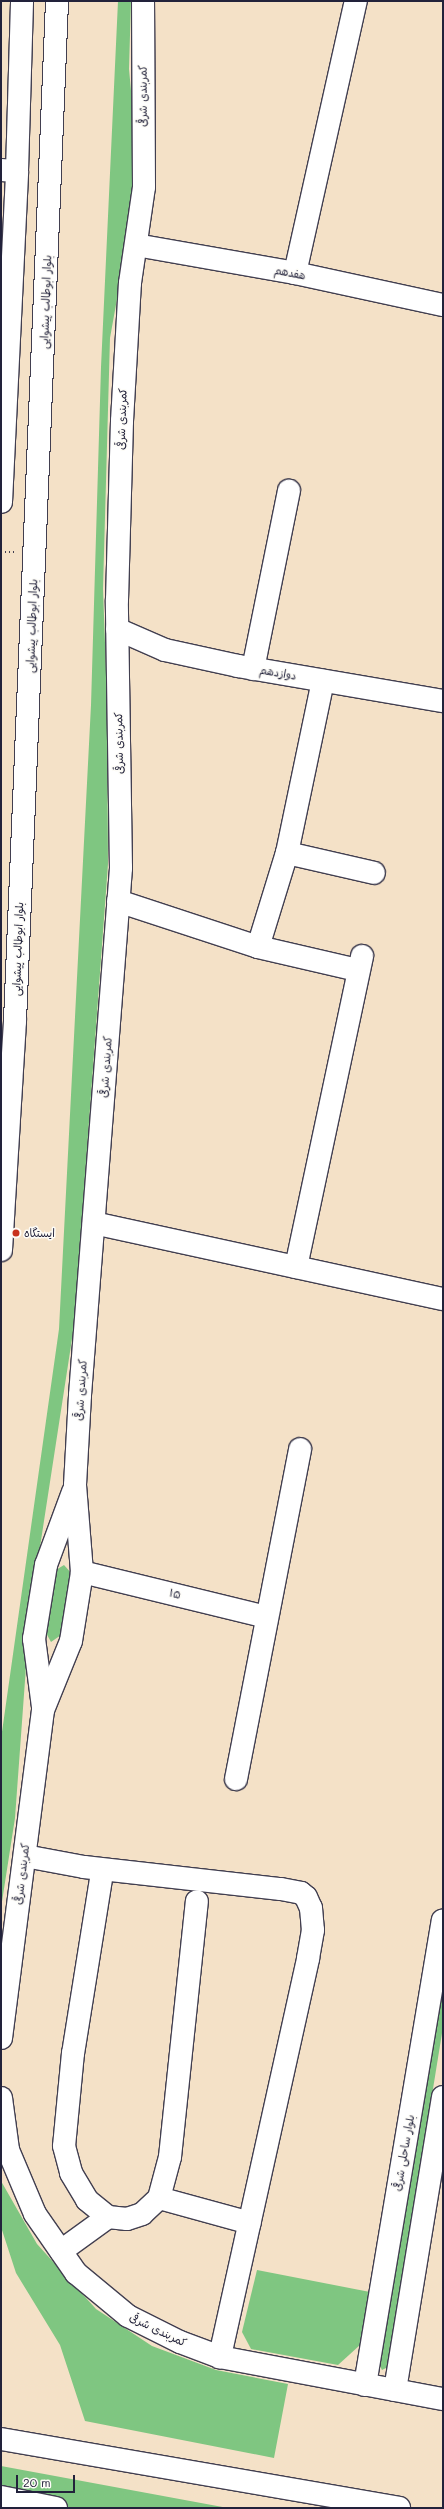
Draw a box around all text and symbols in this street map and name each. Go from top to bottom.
street label: کمربندی شرقی [136,65,150,127]
street label: بلوار ابوطالب پیشوایی [38,255,54,349]
street label: هفدهم [273,263,307,283]
street label: کمربندی شرقی [114,388,130,450]
street label: بلوار ابوطالب پیشوایی [24,579,40,673]
street label: دوازدهم [258,663,298,683]
street label: کمربندی شرقی [112,712,126,774]
street label: بلوار ابوطالب پیشوایی [10,902,26,996]
street label: کمربندی شرقی [97,1036,115,1098]
place label: ایستگاه [24,1226,55,1240]
marker: ایستگاه [11,1228,21,1238]
street label: کمربندی شرقی [72,1359,90,1421]
street label: ۱۵ [168,1586,182,1602]
street label: کمربندی شرقی [12,1842,32,1906]
street label: بلوار ساحلی شرقی [391,2114,417,2192]
street label: کمربندی شرقی [127,2310,189,2350]
scale bar [18,2467,77,2493]
text: 20 m [23,2474,51,2490]

